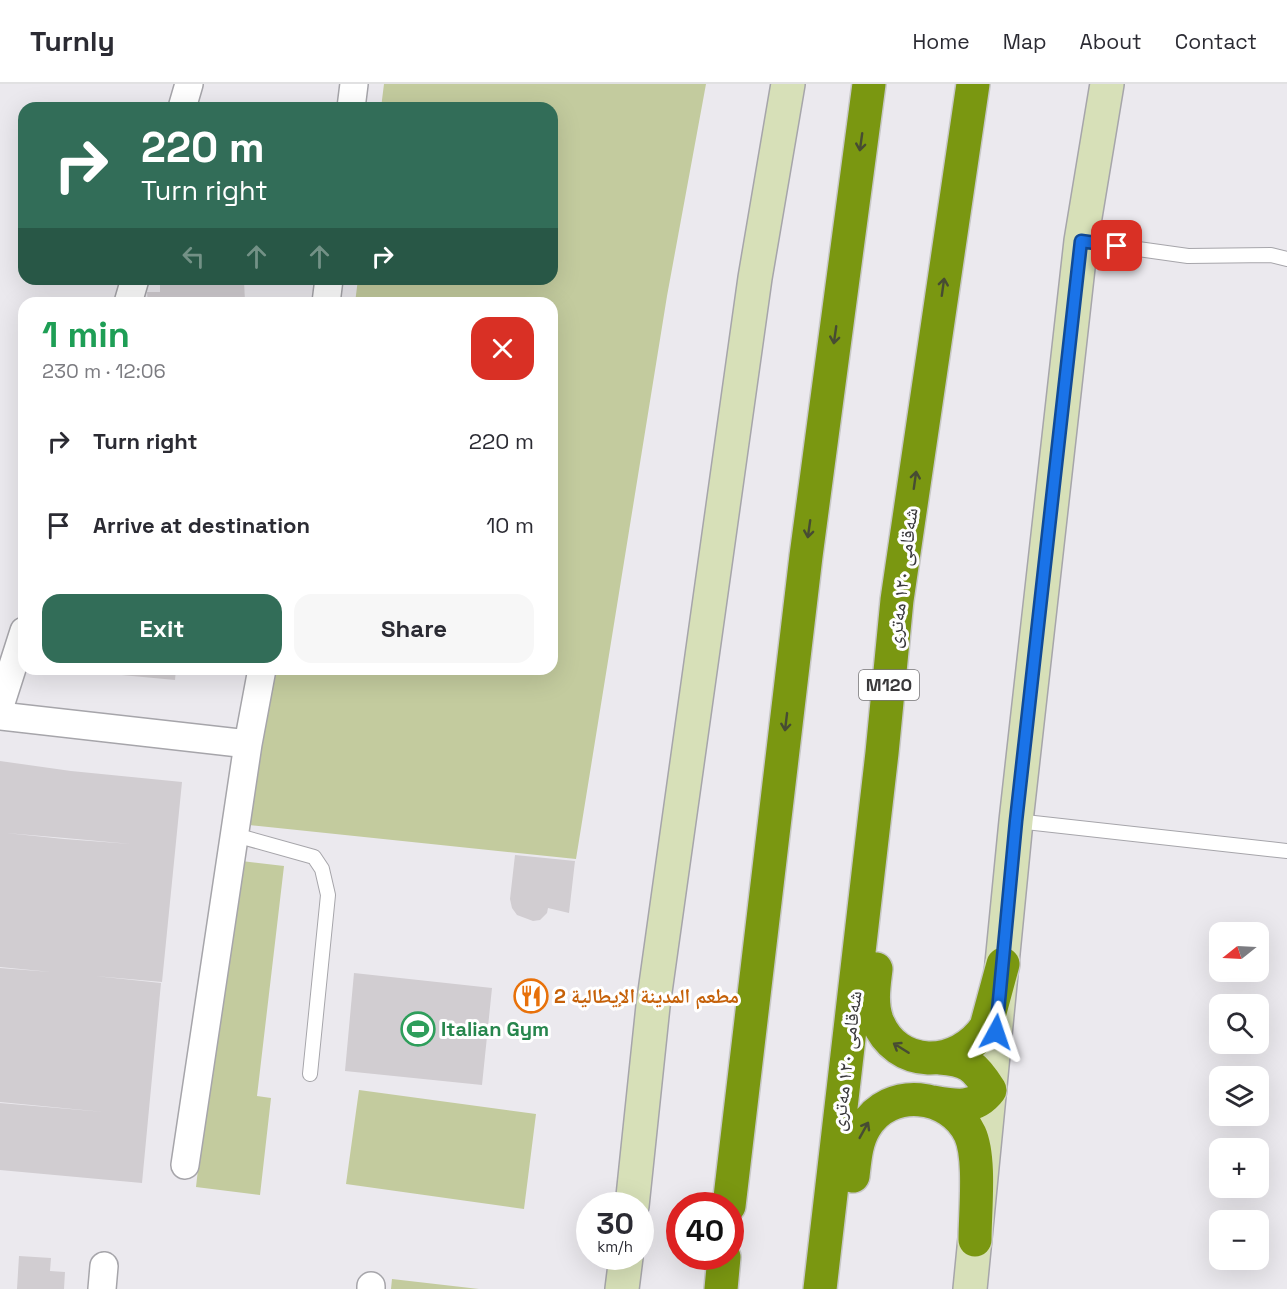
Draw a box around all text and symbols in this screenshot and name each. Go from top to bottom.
text: Turnly [30,23,115,59]
text: Home [912,28,970,55]
text: Map [1003,28,1047,55]
text: About [1080,28,1142,55]
text: Contact [1175,28,1257,55]
text: 220 m [141,121,265,174]
icon: right [42,126,120,204]
one-way arrow [855,132,866,151]
text: Turn right [141,173,268,208]
pin [1091,220,1142,271]
icon: arrive [1100,229,1133,262]
icon: left [177,240,210,273]
icon: ahead [240,240,273,273]
icon: ahead [303,240,336,273]
icon: right [366,240,399,273]
one-way arrow [938,278,949,298]
text: 1 min [42,312,130,358]
button: close [471,317,534,380]
one-way arrow [829,325,840,345]
text: 230 m · 12:06 [42,358,166,384]
icon: right [42,425,75,458]
text: Turn right [93,427,198,455]
text: 220 m [469,427,534,455]
one-way arrow [909,471,920,491]
street label: شەقامی ١٢٠ مەتری [880,506,924,650]
icon: arrive [42,509,75,542]
text: Arrive at destination [93,511,310,539]
text: 10 m [486,511,534,539]
one-way arrow [804,518,815,538]
button: Exit [42,594,282,663]
button: Share [294,594,534,663]
road number: M120 [859,670,919,700]
one-way arrow [780,712,791,732]
north arrow [1209,922,1269,982]
map controls [1209,922,1269,1270]
restaurant icon: مطعم المدينة الإيطالية 2 [513,978,549,1014]
place label: مطعم المدينة الإيطالية 2 [554,983,739,1010]
street label: شەقامی ١٢٠ مەتری [824,989,868,1133]
button: search [1209,994,1269,1054]
position arrow [964,1000,1028,1064]
sports icon: Italian Gym [400,1011,436,1047]
place label: Italian Gym [441,1016,549,1042]
one-way arrow [893,1041,910,1054]
button: layers [1209,1066,1269,1126]
one-way arrow [858,1122,870,1139]
button: + [1209,1138,1269,1198]
speed limit sign: 40 [666,1192,744,1270]
text: 30 [596,1204,634,1243]
button: − [1209,1210,1269,1270]
text: km/h [597,1237,633,1256]

